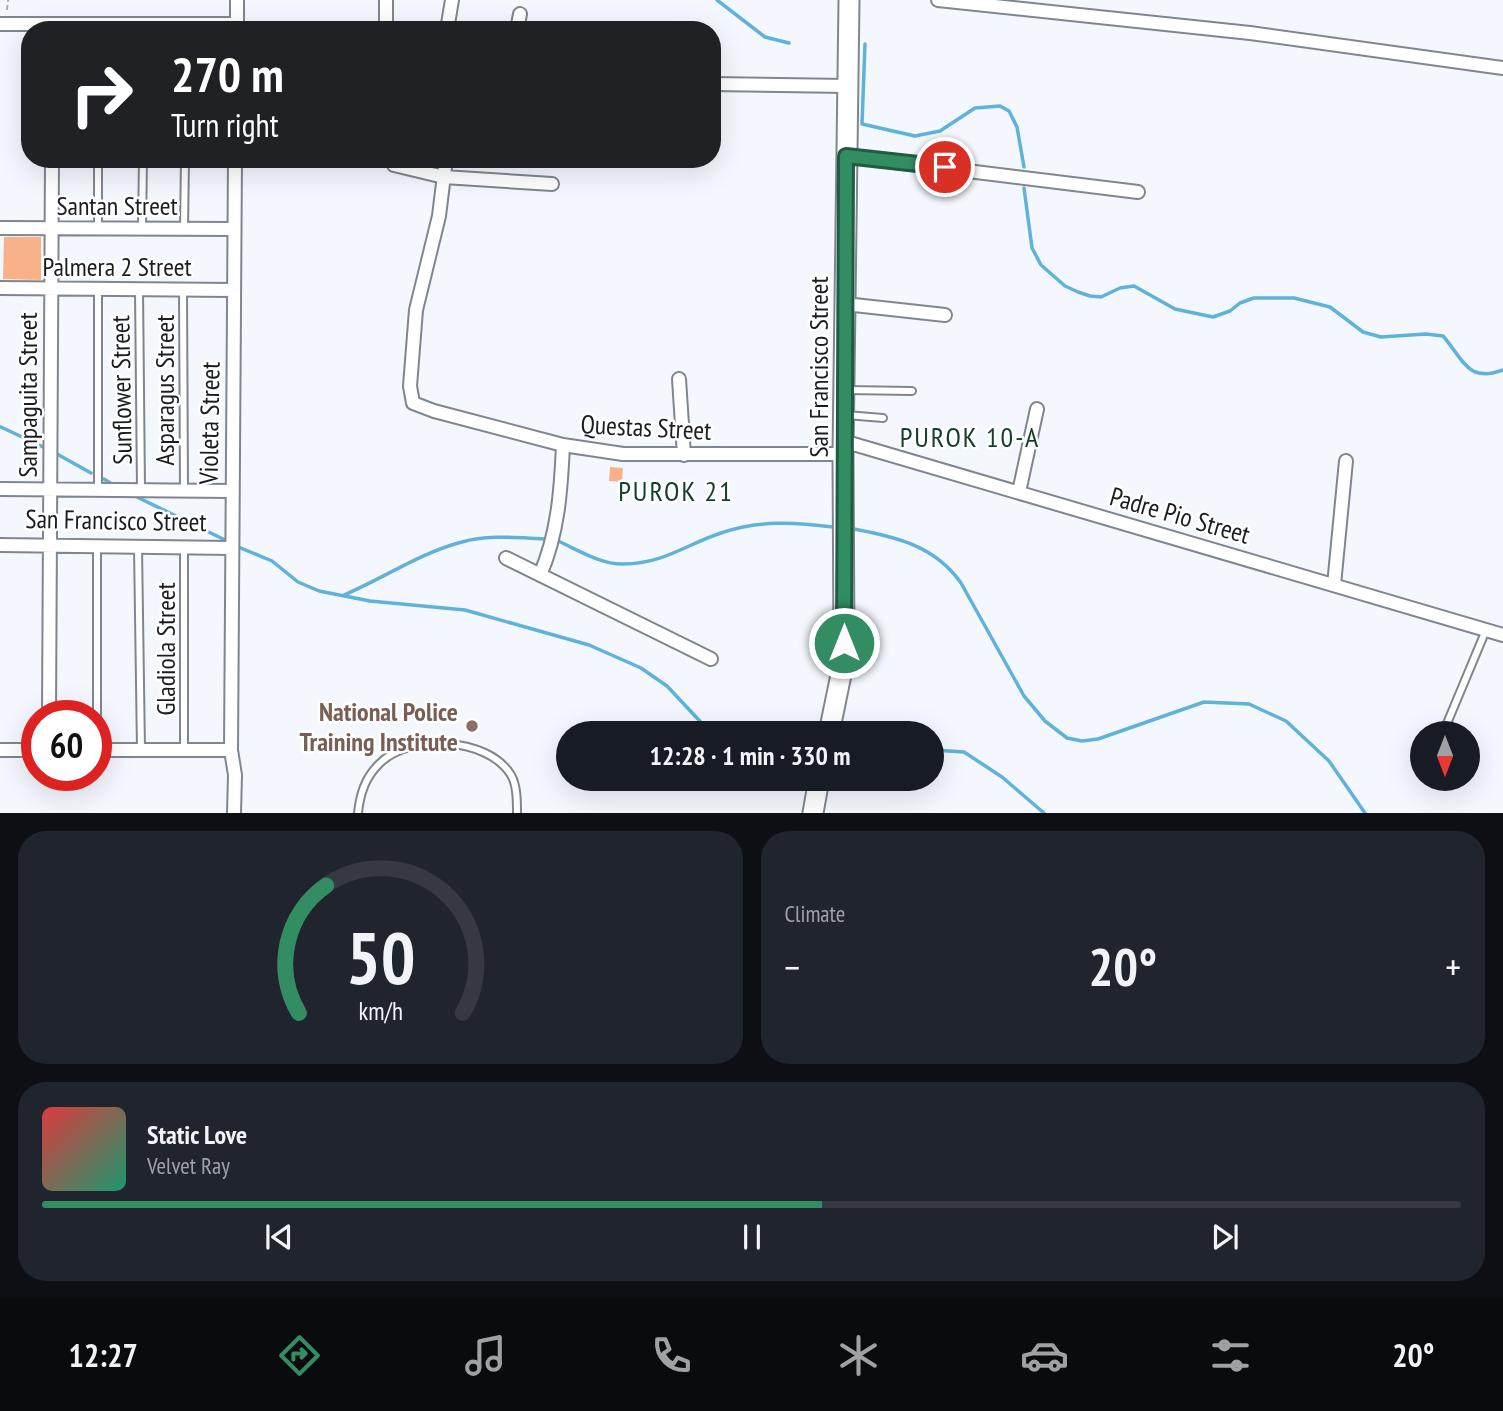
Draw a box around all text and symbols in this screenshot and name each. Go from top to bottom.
text: 270 m [171,42,284,106]
icon: right [56,49,147,140]
text: Turn right [171,104,279,146]
pin [915,137,975,197]
icon: arrive [926,148,964,186]
street label: Santan Street [56,189,178,222]
street label: Palmera 2 Street [42,250,192,283]
street label: San Francisco Street [802,276,835,458]
street label: Sampaguita Street [11,312,44,478]
street label: Sunflower Street [103,315,139,465]
street label: Asparagus Street [148,315,181,465]
street label: Violeta Street [191,361,227,486]
street label: Questas Street [580,407,712,447]
district label: PUROK 10-A [900,418,1040,455]
district label: PUROK 21 [618,472,734,509]
street label: Padre Pio Street [1106,479,1254,551]
street label: San Francisco Street [25,502,207,538]
street label: Gladiola Street [149,582,182,716]
position arrow [807,606,881,680]
place label: National Police Training Institute [299,695,458,758]
speed limit sign: 60 [21,700,112,791]
marker: National Police Training Institute [464,718,480,734]
north arrow [1410,721,1480,791]
map controls [1410,721,1480,791]
text: 12:28 · 1 min · 330 m [650,739,850,772]
text: Climate [785,899,845,928]
text: 50 [345,910,415,1004]
text: 20° [1088,933,1157,1000]
text: − [785,942,800,991]
text: + [1445,942,1461,991]
text: km/h [358,995,402,1027]
text: Static Love [147,1118,247,1151]
text: Velvet Ray [147,1151,230,1180]
icon: previous [260,1218,298,1256]
icon: pause [733,1218,771,1256]
icon: next [1206,1218,1244,1256]
icon: directions [275,1331,324,1380]
icon: music [461,1331,510,1380]
icon: phone [647,1331,696,1380]
icon: climate [834,1331,883,1380]
icon: car [1020,1331,1069,1380]
icon: filters [1206,1331,1255,1380]
text: 12:27 [69,1334,138,1376]
text: 20° [1392,1334,1434,1376]

